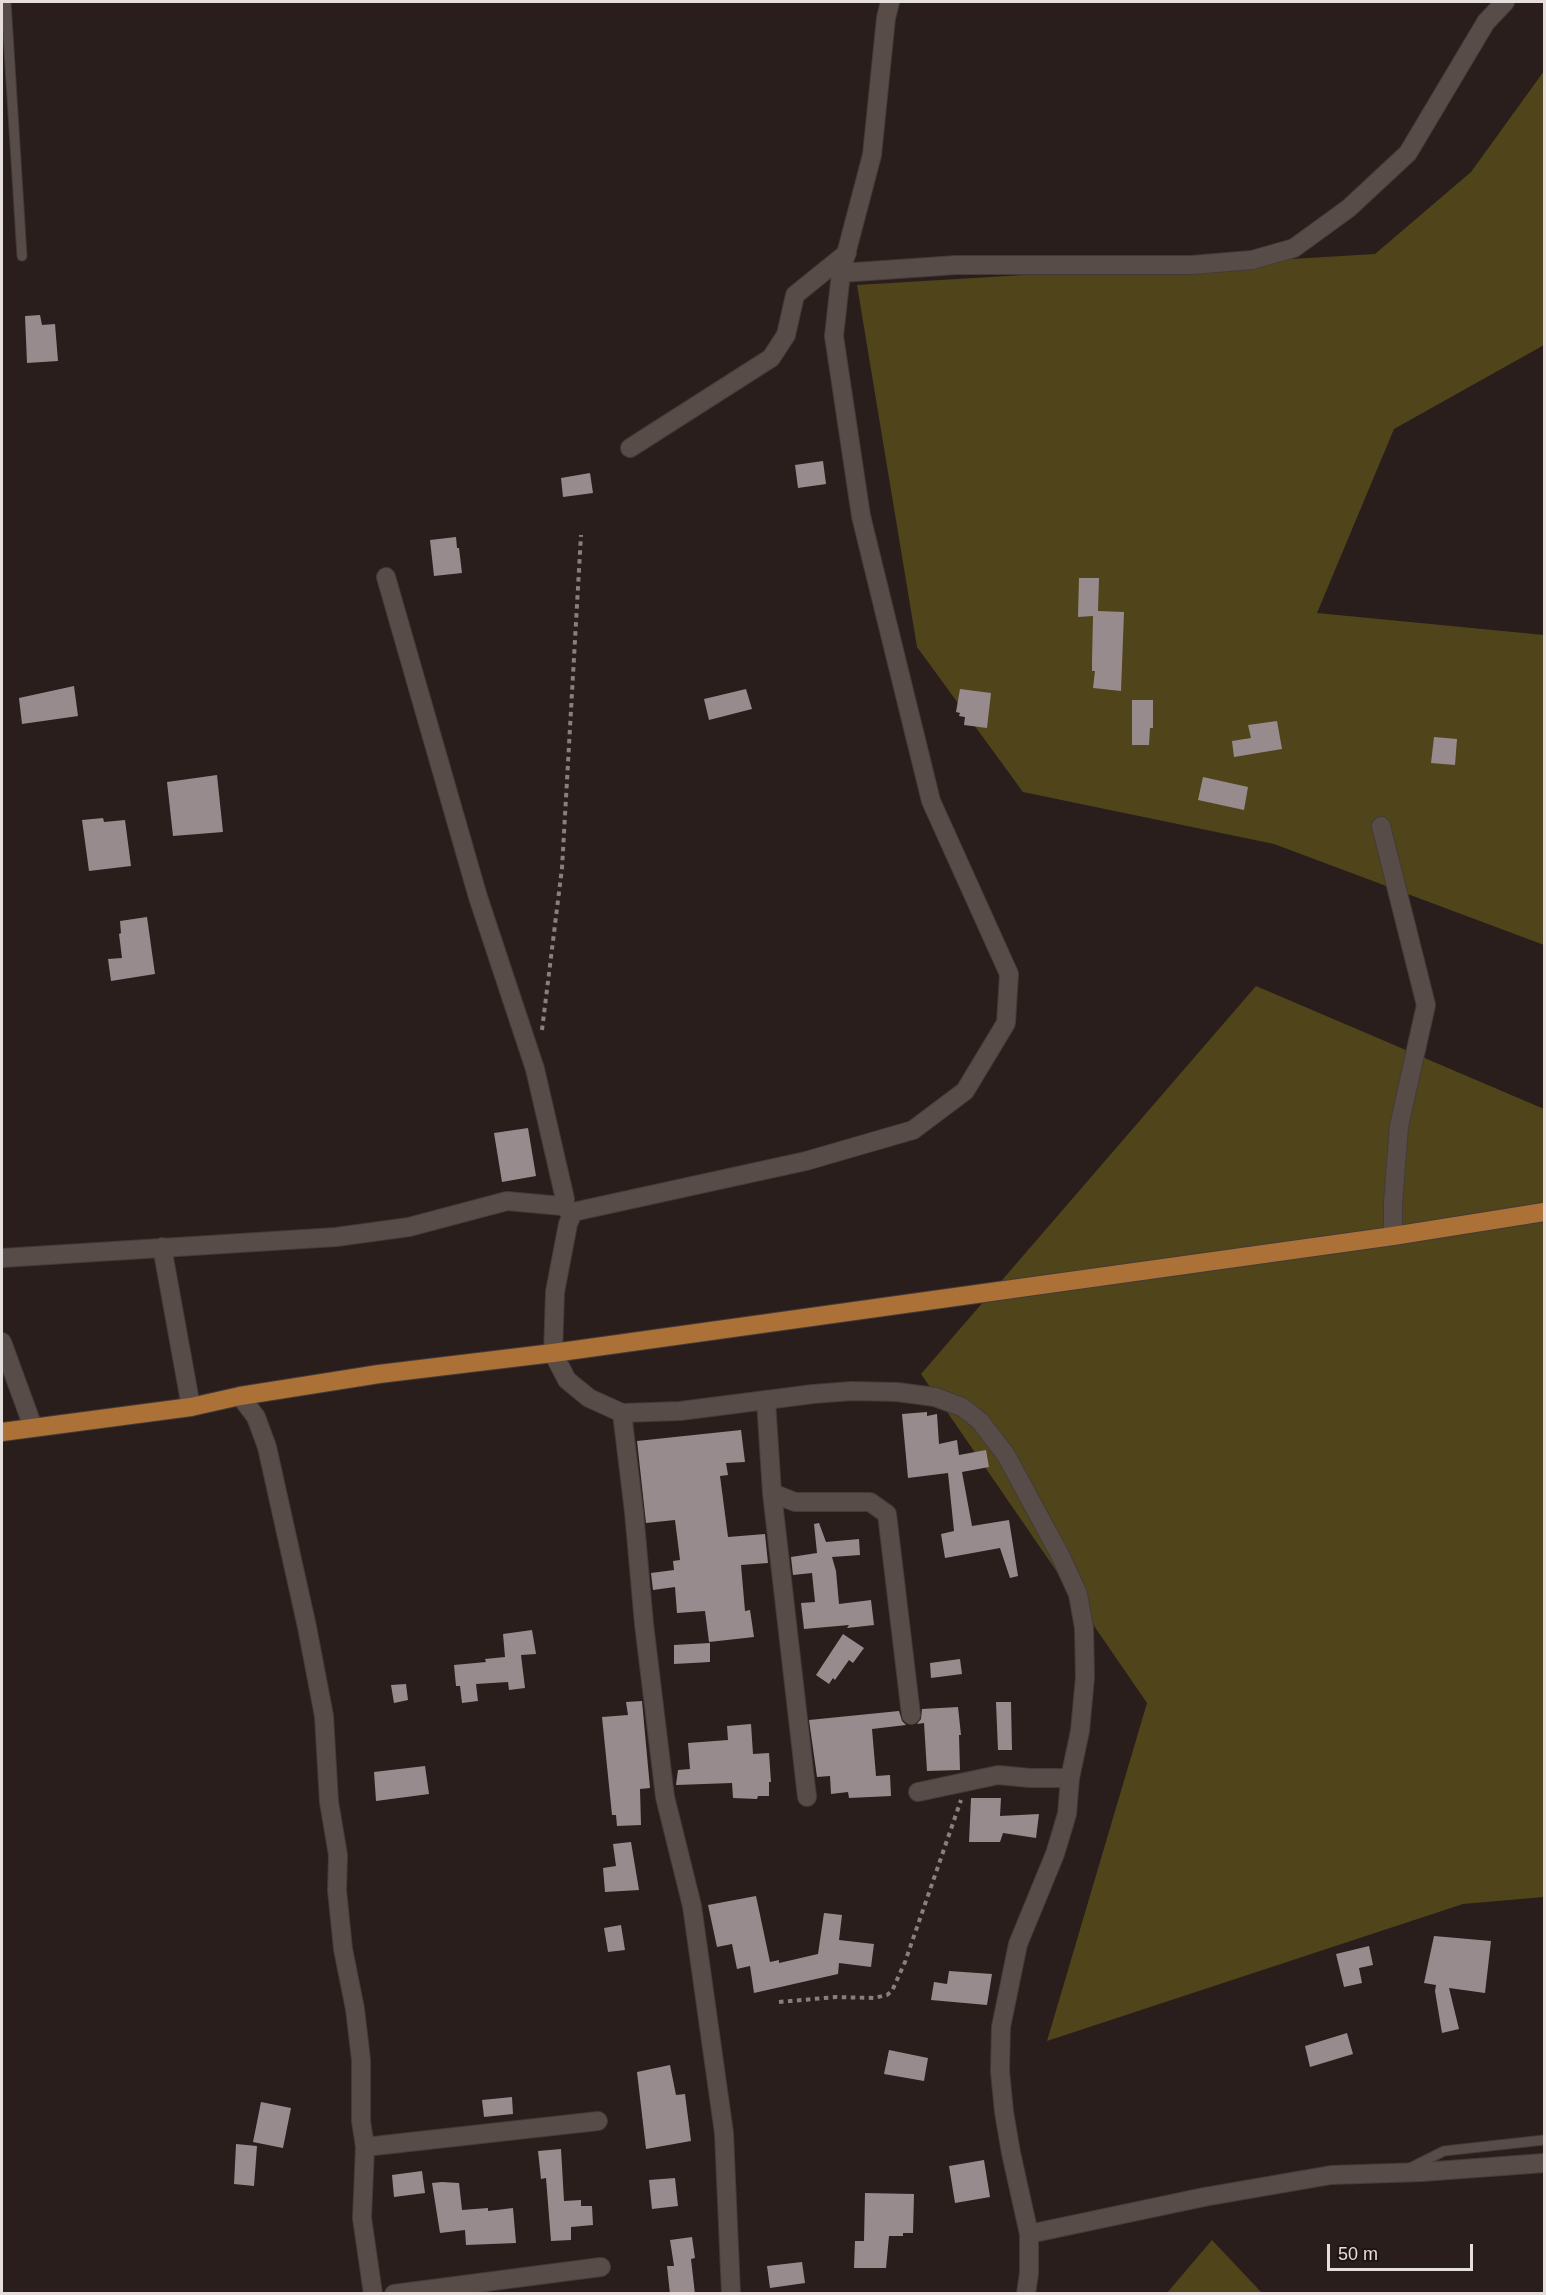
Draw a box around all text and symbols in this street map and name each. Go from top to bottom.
scale bar [1330,2232,1476,2270]
text: 50 m [1338,2244,1378,2264]

